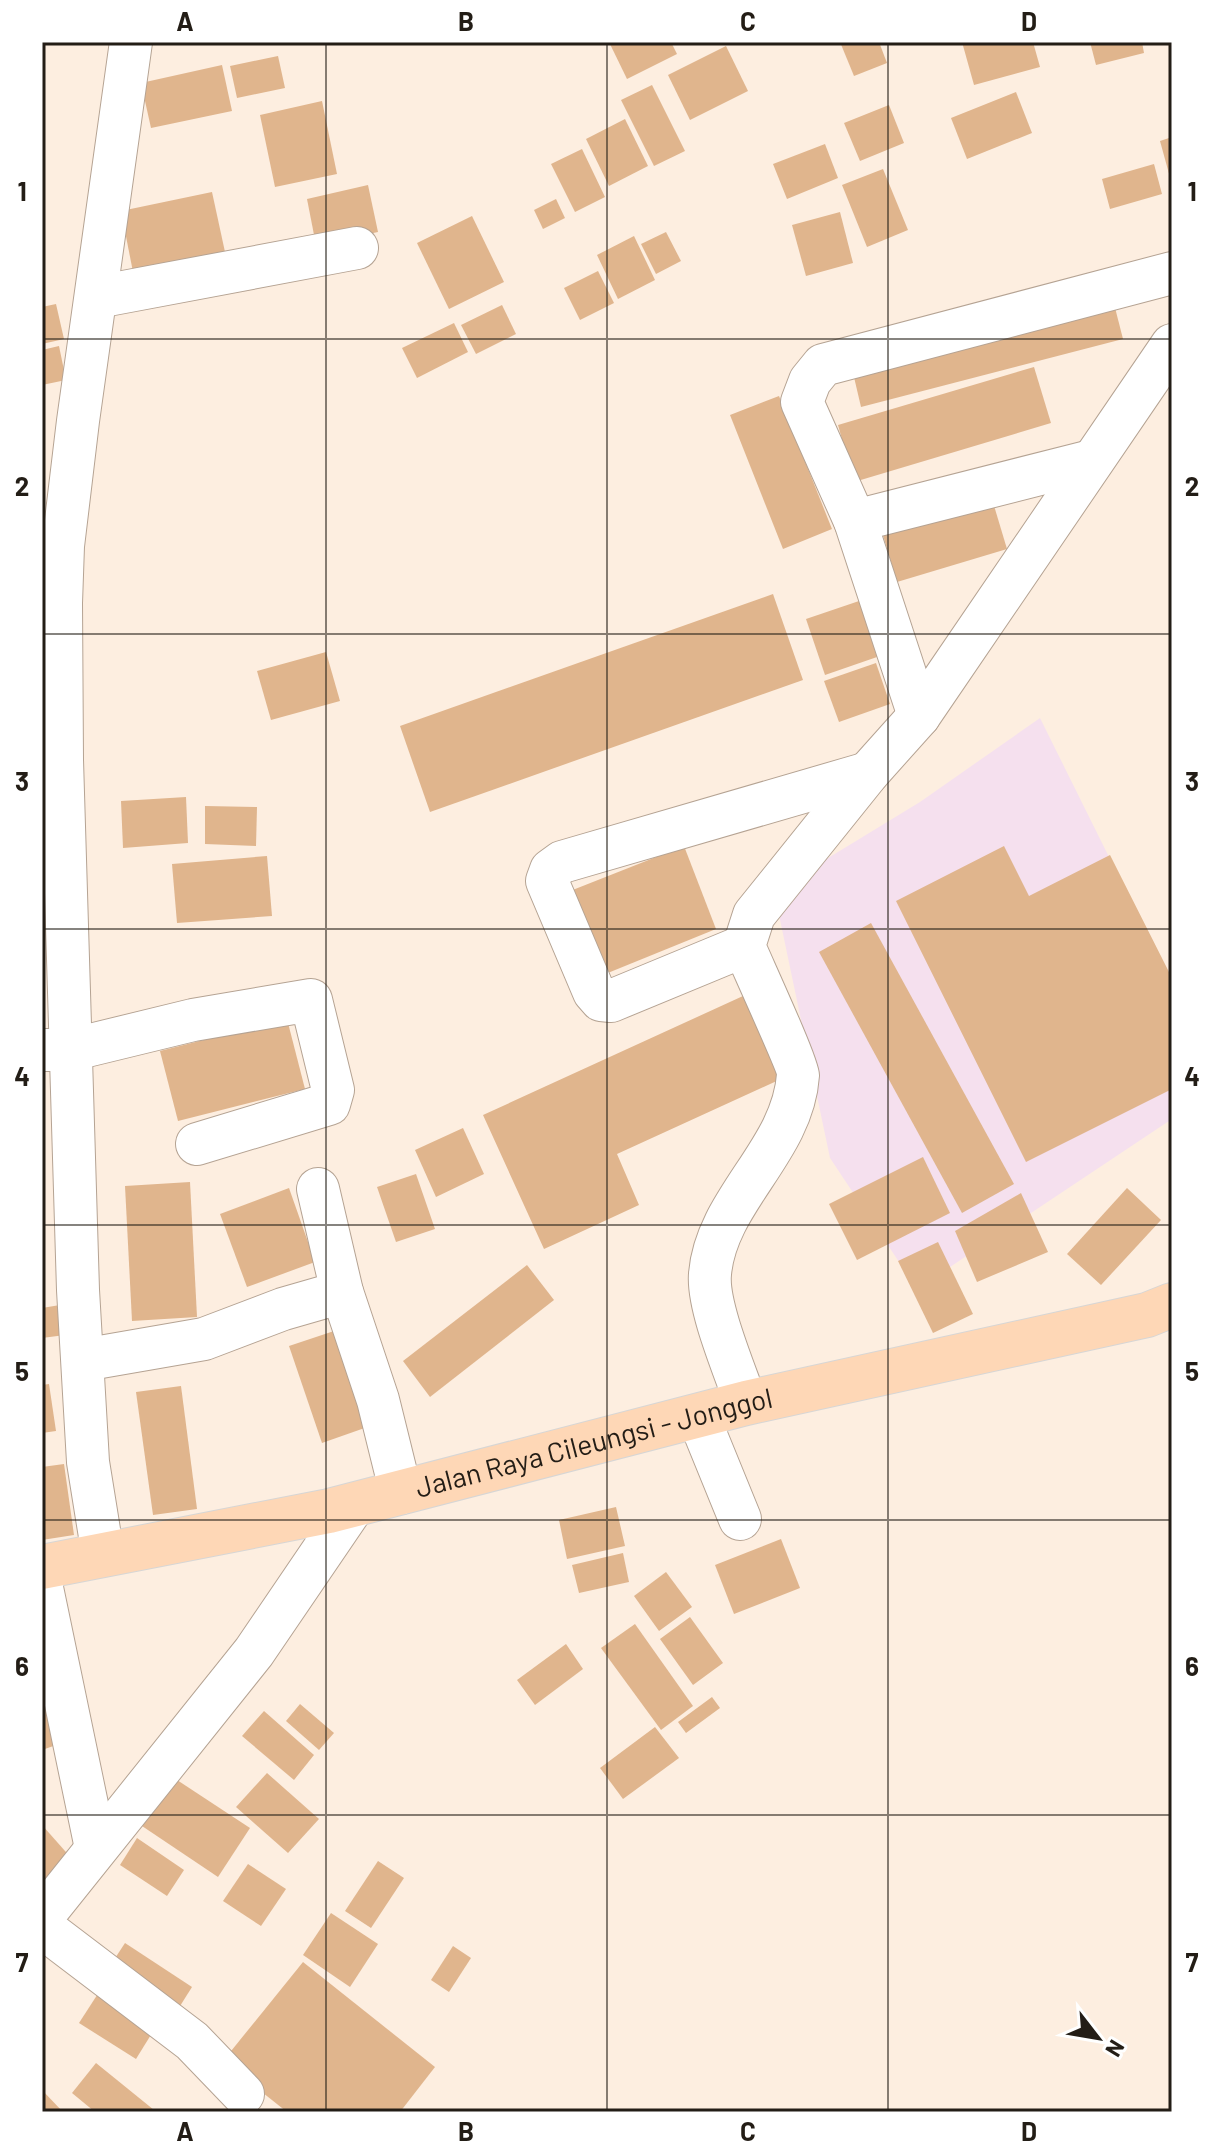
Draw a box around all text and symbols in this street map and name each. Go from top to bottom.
text: A [176,5,194,36]
text: B [458,5,474,36]
text: C [740,5,756,36]
text: D [1021,5,1037,36]
text: 1 [17,175,27,206]
text: 1 [1187,175,1197,206]
text: 2 [15,470,29,501]
text: 2 [1185,470,1199,501]
text: 3 [15,765,29,796]
text: 3 [1185,765,1199,796]
text: 4 [14,1060,30,1091]
text: 4 [1184,1060,1200,1091]
text: 5 [15,1355,29,1386]
text: 5 [1185,1355,1199,1386]
street label: Jalan Raya Cileungsi - Jonggol [412,1380,775,1504]
text: 6 [15,1650,29,1681]
text: 6 [1185,1650,1199,1681]
text: 7 [16,1946,29,1977]
text: 7 [1186,1946,1199,1977]
north arrow [1058,1998,1138,2078]
text: N [1101,2036,1131,2062]
text: A [176,2115,194,2146]
text: B [458,2115,474,2146]
text: C [740,2115,756,2146]
text: D [1021,2115,1037,2146]

